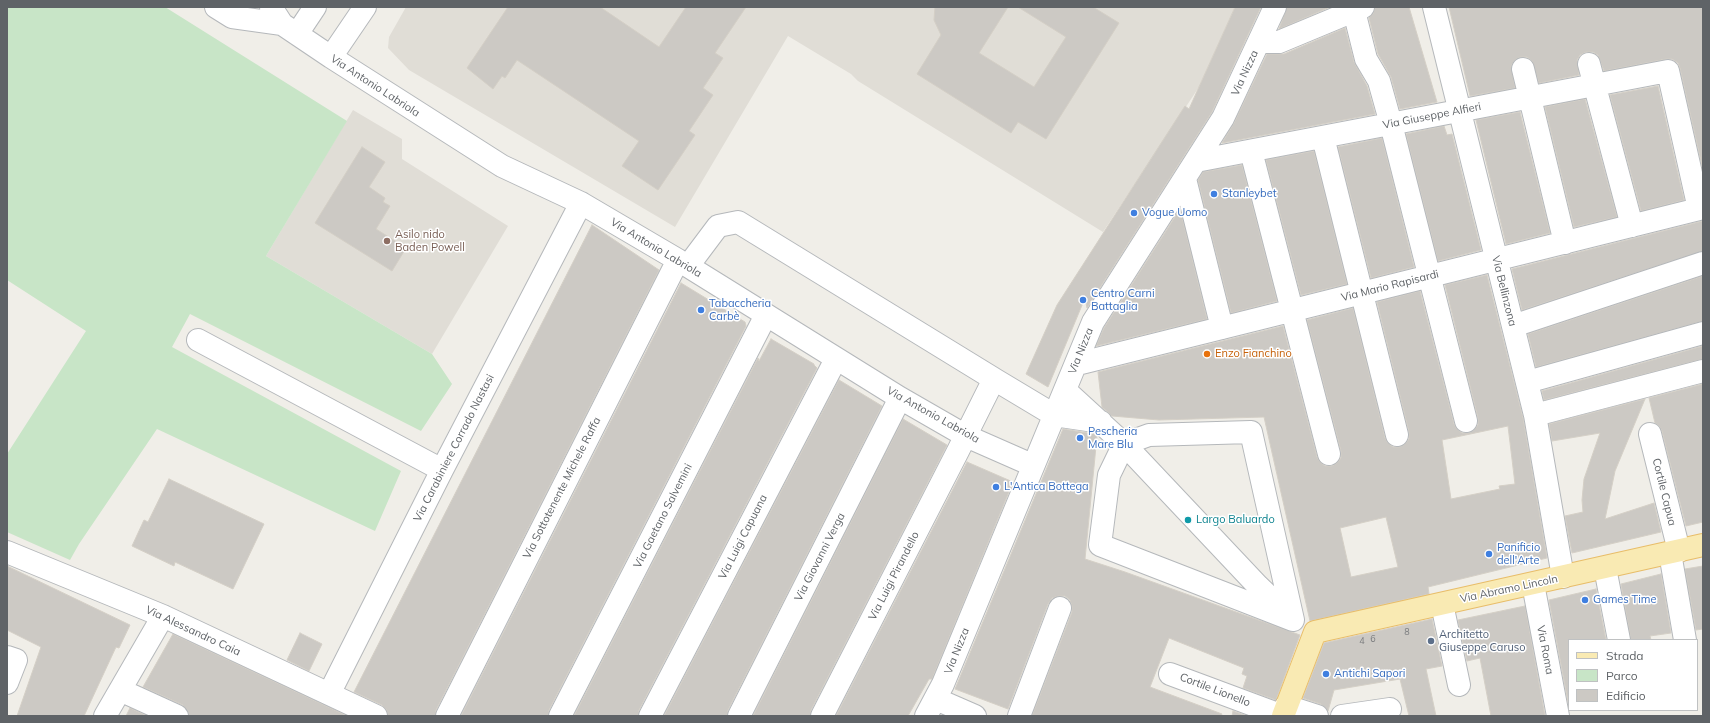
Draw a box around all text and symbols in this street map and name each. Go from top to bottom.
street label: Via Nizza [1229,48,1261,98]
street label: Via Antonio Labriola [328,52,422,120]
street label: Via Giuseppe Alfieri [1382,100,1482,132]
place label: Stanleybet [1222,187,1277,201]
marker: Stanleybet [1209,189,1219,199]
place label: Vogue Uomo [1142,206,1207,220]
marker: Vogue Uomo [1129,208,1139,218]
street label: Via Antonio Labriola [608,216,704,280]
place label: Asilo nido Baden Powell [395,228,465,254]
marker: Asilo nido Baden Powell [382,236,392,246]
street label: Via Bellinzona [1489,254,1519,328]
street label: Via Mario Rapisardi [1340,267,1440,305]
place label: Centro Carni Battaglia [1091,287,1154,313]
marker: Centro Carni Battaglia [1078,295,1088,305]
place label: Tabaccheria Carbè [709,297,771,323]
marker: Tabaccheria Carbè [696,305,706,315]
street label: Via Nizza [1066,326,1096,376]
place label: Enzo Fianchino [1215,347,1292,361]
marker: Enzo Fianchino [1202,349,1212,359]
street label: Via Carabiniere Corrado Nastasi [411,372,497,524]
street label: Via Antonio Labriola [884,384,982,446]
street label: Via Sottotenente Michele Raffa [520,415,604,561]
place label: Pescheria Mare Blu [1088,425,1137,451]
marker: Pescheria Mare Blu [1075,433,1085,443]
street label: Cortile Capua [1649,457,1679,527]
street label: Via Gaetano Salvemini [631,462,695,570]
place label: L'Antica Bottega [1004,480,1089,494]
marker: L'Antica Bottega [991,482,1001,492]
street label: Via Luigi Capuana [716,492,770,582]
street label: Via Giovanni Verga [792,511,848,603]
place label: Largo Baluardo [1196,513,1275,527]
marker: Largo Baluardo [1183,515,1193,525]
street label: Via Luigi Pirandello [866,530,922,622]
place label: Panificio dell'Arte [1497,541,1540,567]
marker: Panificio dell'Arte [1484,549,1494,559]
street label: Via Abramo Lincoln [1459,572,1559,606]
place label: Games Time [1593,593,1657,607]
marker: Games Time [1580,595,1590,605]
street label: Via Alessandro Caia [143,603,243,659]
street label: Via Roma [1534,624,1556,676]
street label: Via Nizza [942,626,972,676]
house number: 8 [1404,627,1410,637]
place label: Architetto Giuseppe Caruso [1439,628,1526,654]
house number: 6 [1370,634,1376,644]
house number: 4 [1359,636,1365,646]
marker: Architetto Giuseppe Caruso [1426,636,1436,646]
legend [1568,639,1698,711]
text: Strada [1606,648,1644,663]
place label: Antichi Sapori [1334,667,1405,681]
text: Parco [1606,668,1638,683]
marker: Antichi Sapori [1321,669,1331,679]
street label: Cortile Lionello [1178,670,1252,710]
text: Edificio [1606,688,1646,703]

